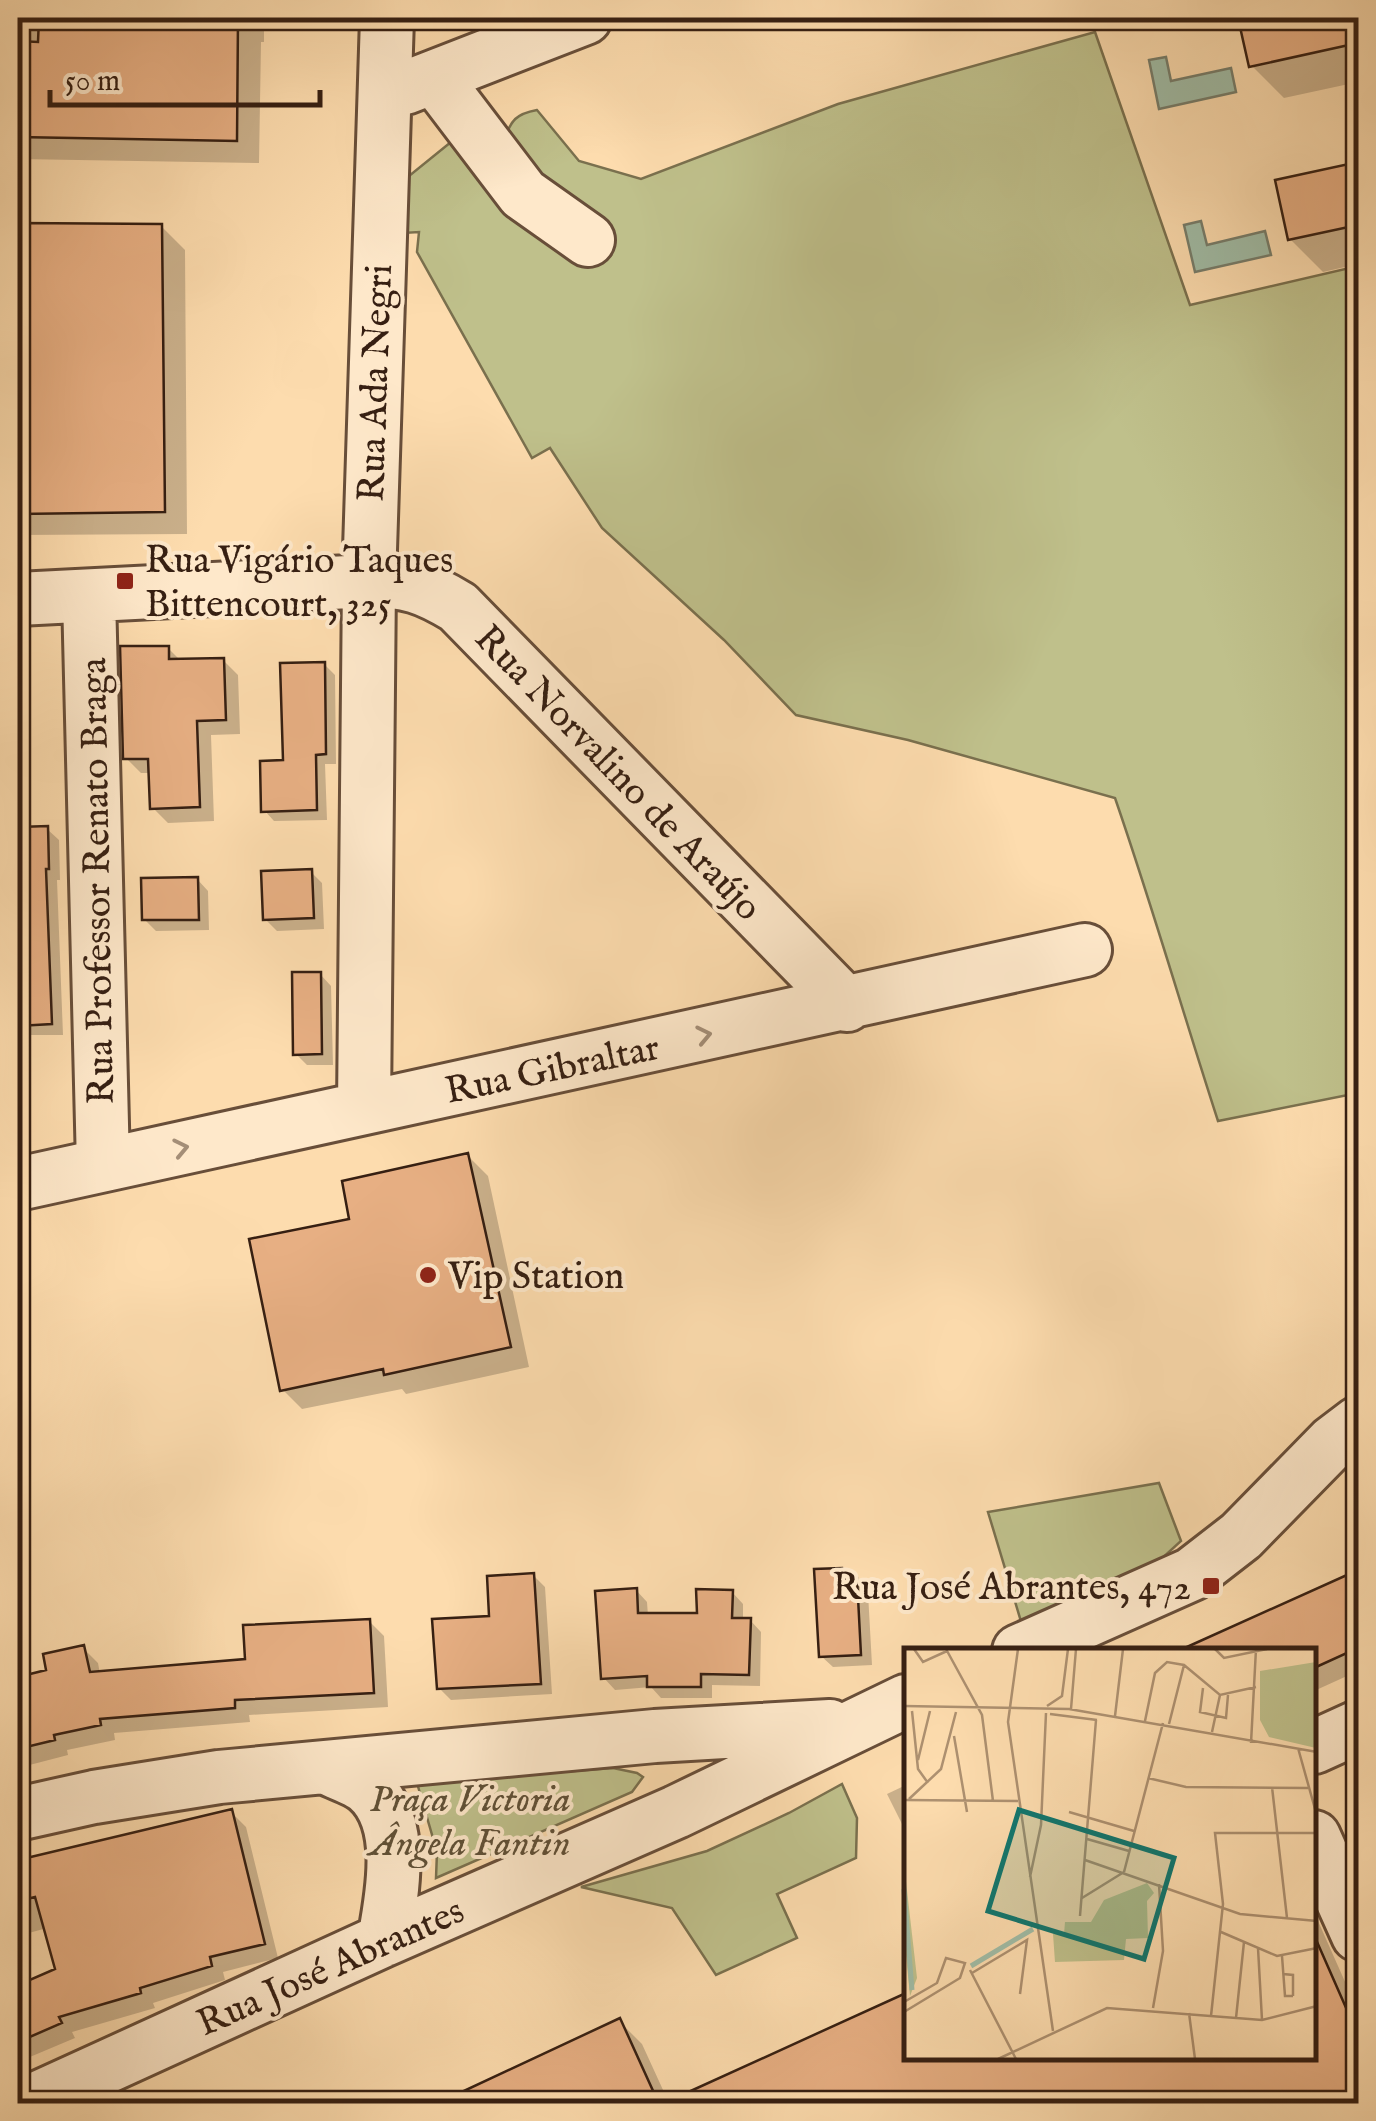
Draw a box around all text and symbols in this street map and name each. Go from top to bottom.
scale bar [50,45,320,107]
text: 50 m [65,63,120,101]
street label: Rua Ada Negri [349,263,405,503]
place label: Rua Vigário Taques Bittencourt, 325 [145,538,453,630]
marker: Rua Vigário Taques Bittencourt, 325 [114,570,136,592]
street label: Rua Norvalino de Araújo [463,616,771,932]
street label: Rua Professor Renato Braga [71,657,127,1105]
street label: Rua Gibraltar [441,1025,664,1117]
one-way arrow [695,1026,712,1047]
one-way arrow [172,1139,189,1160]
place label: Vip Station [447,1254,624,1302]
marker: Vip Station [417,1264,439,1286]
place label: Rua José Abrantes, 472 [832,1565,1191,1613]
marker: Rua José Abrantes, 472 [1200,1575,1222,1597]
inset map [904,1648,1316,2061]
park label: Praça Victoria Ângela Fantin [366,1777,571,1869]
street label: Rua José Abrantes [190,1888,472,2049]

